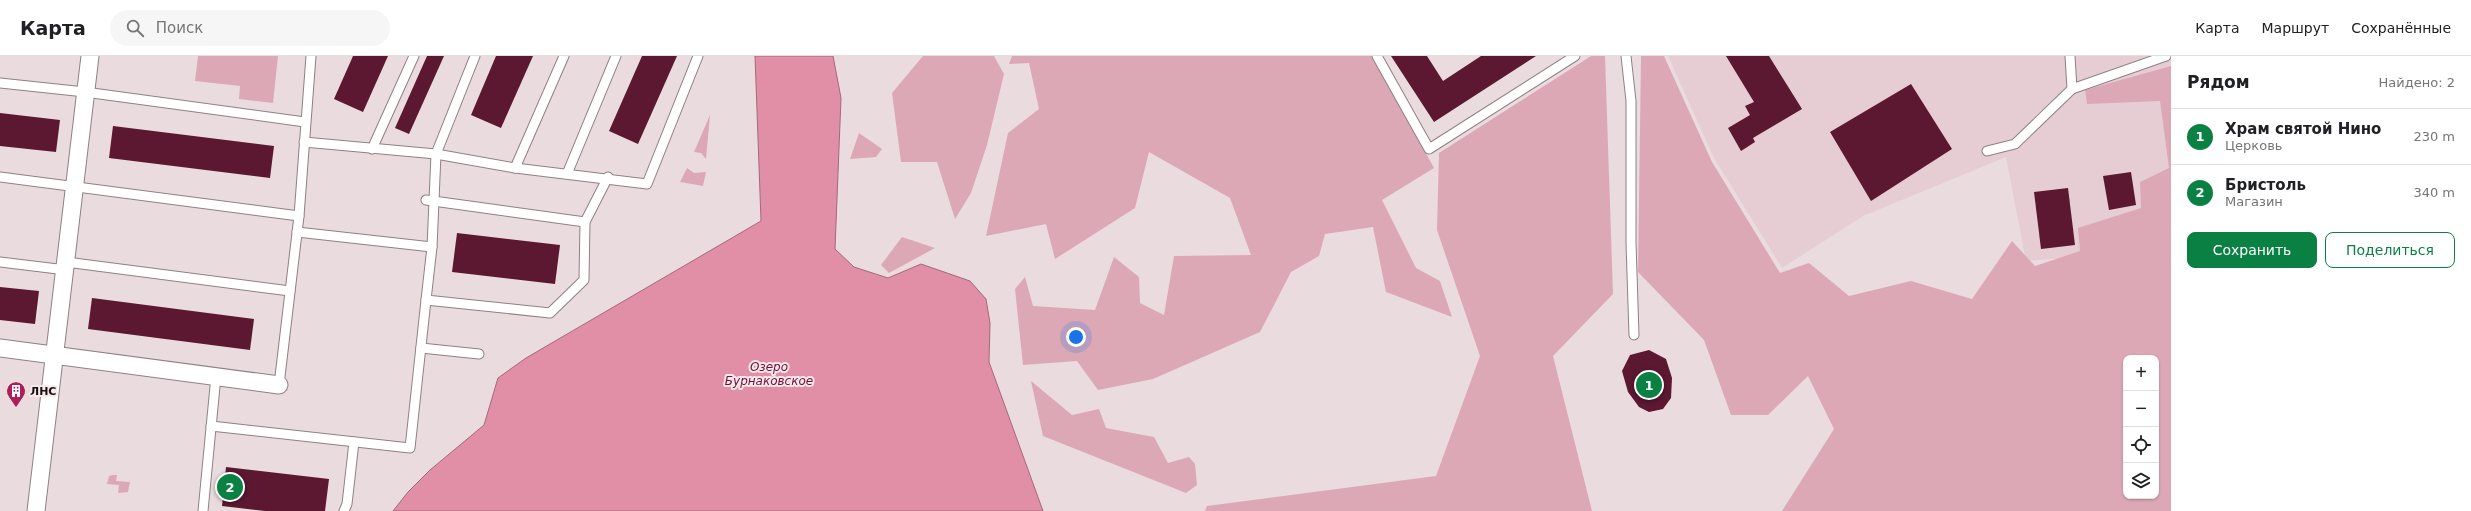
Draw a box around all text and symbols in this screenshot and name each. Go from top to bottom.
search box [110,10,390,46]
text: Карта [20,17,86,39]
icon: search [124,17,146,39]
text: Поиск [156,19,203,37]
text: Карта [2195,20,2239,36]
text: Маршрут [2261,20,2329,36]
text: Сохранённые [2351,20,2451,36]
text: Рядом [2187,72,2250,92]
text: Найдено: 2 [2379,75,2455,90]
text: Храм святой Нино [2225,120,2381,138]
text: 1 [2195,129,2205,144]
text: 230 m [2413,129,2455,144]
text: Церковь [2225,138,2282,153]
text: Бристоль [2225,176,2306,194]
text: 2 [2195,185,2205,200]
text: 340 m [2413,185,2455,200]
text: Магазин [2225,194,2283,209]
button: Сохранить [2187,232,2317,268]
button: Поделиться [2325,232,2455,268]
your location [1066,327,1086,347]
map controls [2123,355,2159,499]
button: + [2123,355,2159,391]
water label: Озеро Бурнаковское [725,360,813,388]
pin: 1 [1636,370,1662,400]
building icon: ЛНС [5,380,27,408]
place label: ЛНС [30,385,56,398]
button: − [2123,391,2159,427]
button: locate [2123,427,2159,463]
button: layers [2123,463,2159,499]
pin: 2 [217,472,243,502]

